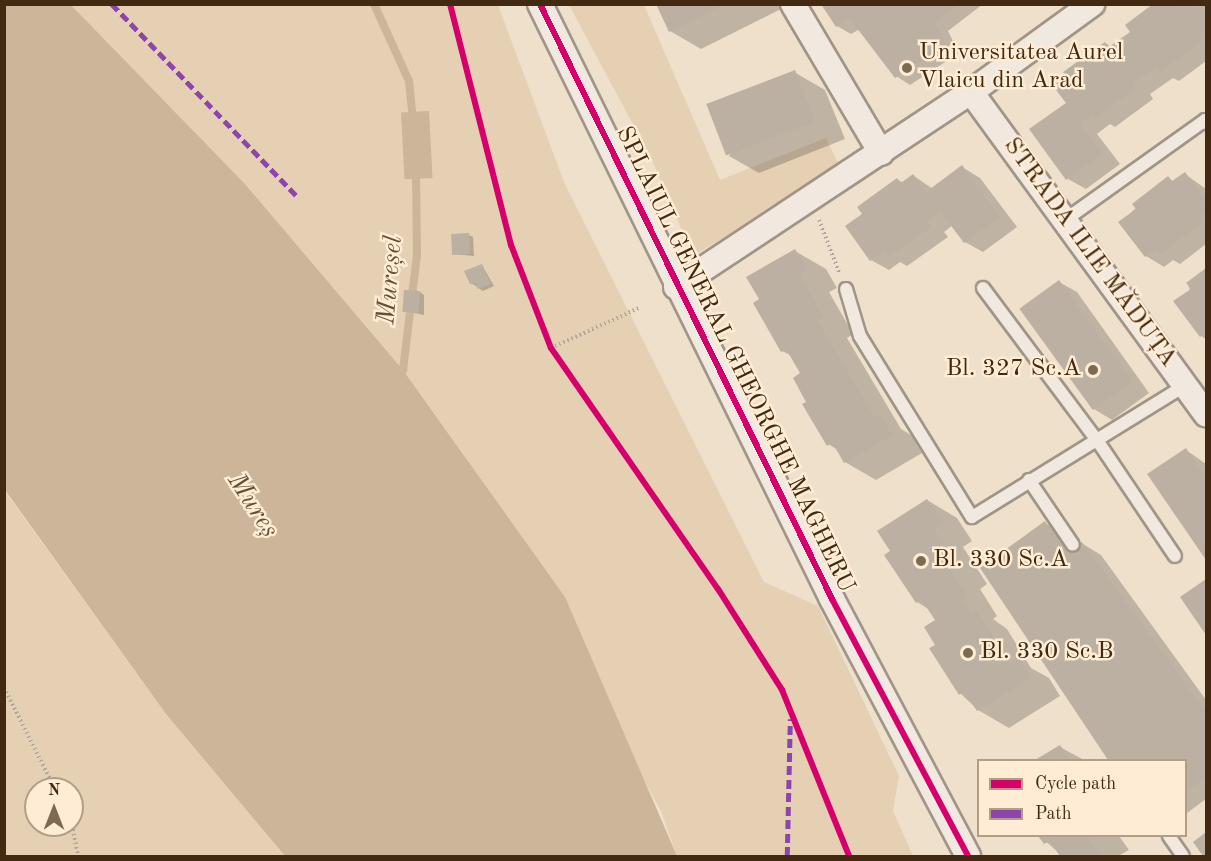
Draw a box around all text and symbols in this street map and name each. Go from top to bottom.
place label: Universitatea Aurel Vlaicu din Arad [919,40,1123,96]
marker: Universitatea Aurel Vlaicu din Arad [900,61,914,75]
street label: SPLAIUL GENERAL GHEORGHE MAGHERU [608,122,860,598]
street label: STRADA ILIE MĂDUȚA [996,133,1182,373]
water label: Mureșel [372,234,410,326]
place label: Bl. 327 Sc.A [946,356,1081,384]
marker: Bl. 327 Sc.A [1086,363,1100,377]
water label: Mureș [220,468,284,544]
place label: Bl. 330 Sc.A [933,547,1068,575]
marker: Bl. 330 Sc.A [914,554,928,568]
place label: Bl. 330 Sc.B [980,639,1114,667]
marker: Bl. 330 Sc.B [961,646,975,660]
legend [977,759,1187,837]
text: Cycle path [1035,775,1116,793]
north arrow [24,777,84,837]
text: N [48,783,60,799]
text: Path [1035,805,1071,823]

